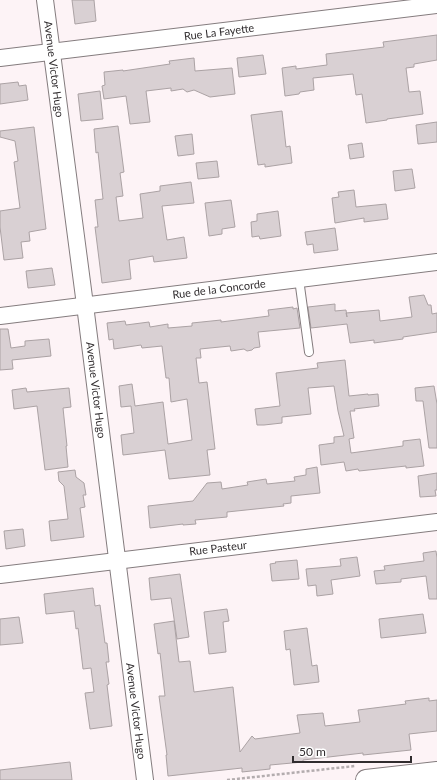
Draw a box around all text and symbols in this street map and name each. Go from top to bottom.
street label: Avenue Victor Hugo [42,20,67,118]
street label: Rue La Fayette [183,21,255,42]
street label: Rue de la Concorde [172,276,266,301]
street label: Avenue Victor Hugo [84,341,109,439]
street label: Rue Pasteur [188,538,247,557]
street label: Avenue Victor Hugo [124,662,149,760]
scale bar [293,738,411,764]
text: 50 m [299,744,326,759]

